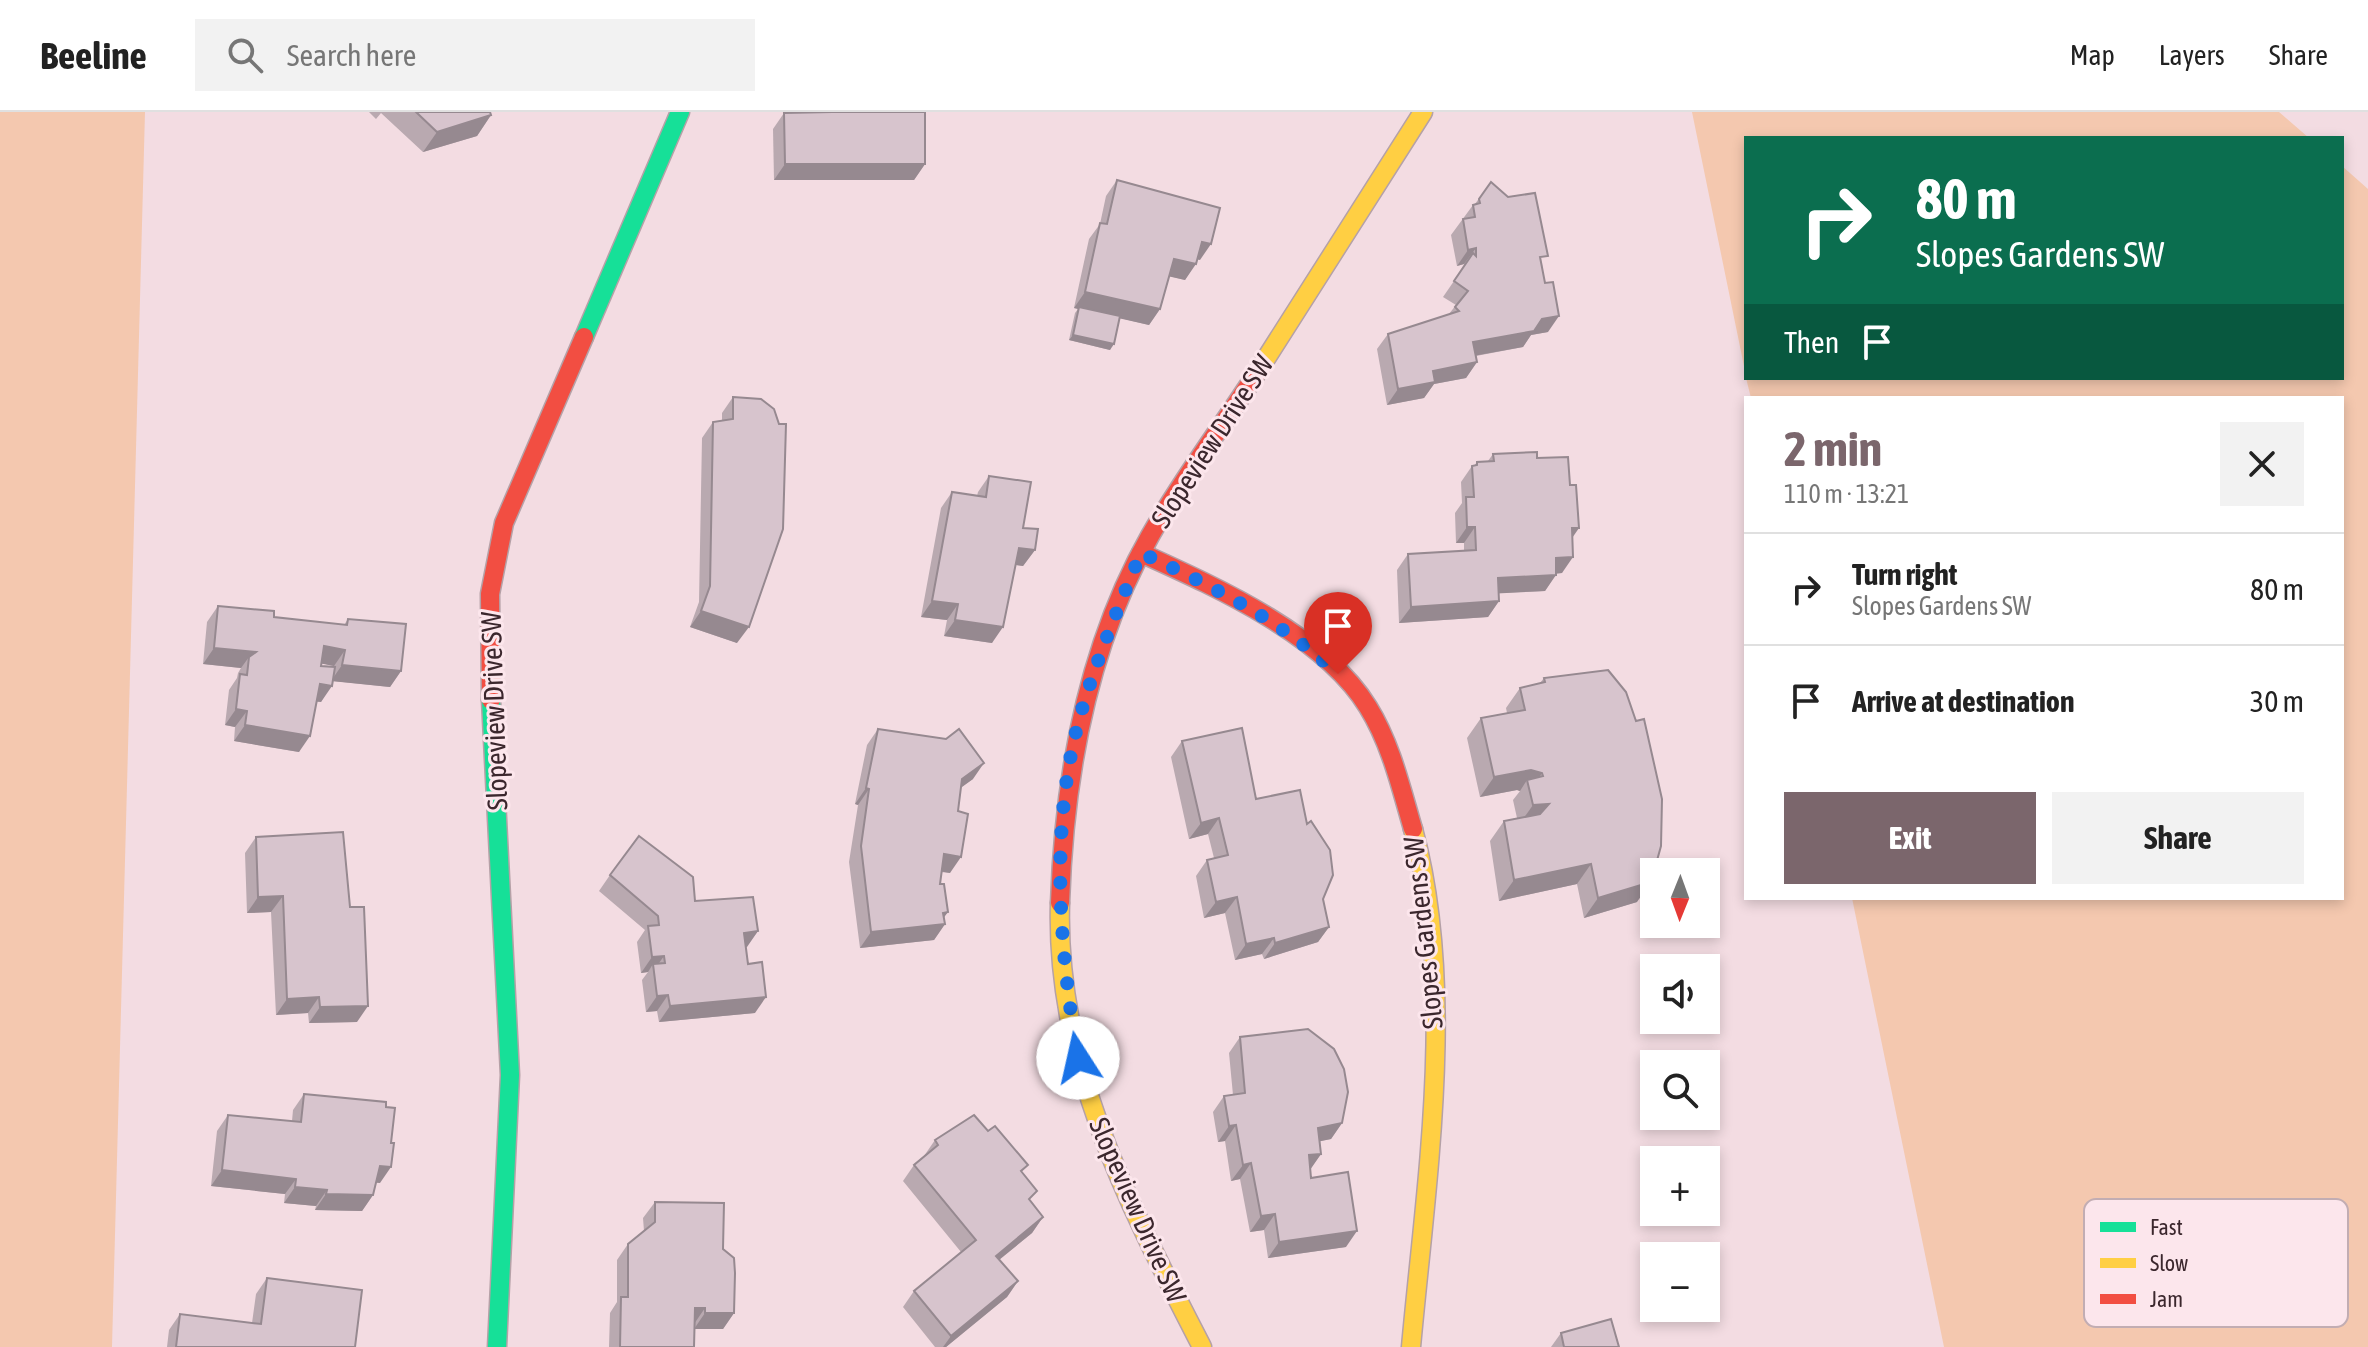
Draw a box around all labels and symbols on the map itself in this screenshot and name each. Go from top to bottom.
street label: Slopeview Drive SW [1144,348,1280,533]
pin [1304,592,1372,674]
street label: Slopeview Drive SW [475,610,513,811]
street label: Slopes Gardens SW [1397,835,1449,1031]
north arrow [1640,858,1720,938]
position arrow [1036,1016,1120,1100]
street label: Slopeview Drive SW [1083,1113,1193,1308]
legend [2084,1199,2348,1327]
text: Fast [2150,1214,2183,1240]
text: Slow [2150,1250,2188,1276]
text: Jam [2150,1286,2183,1312]

